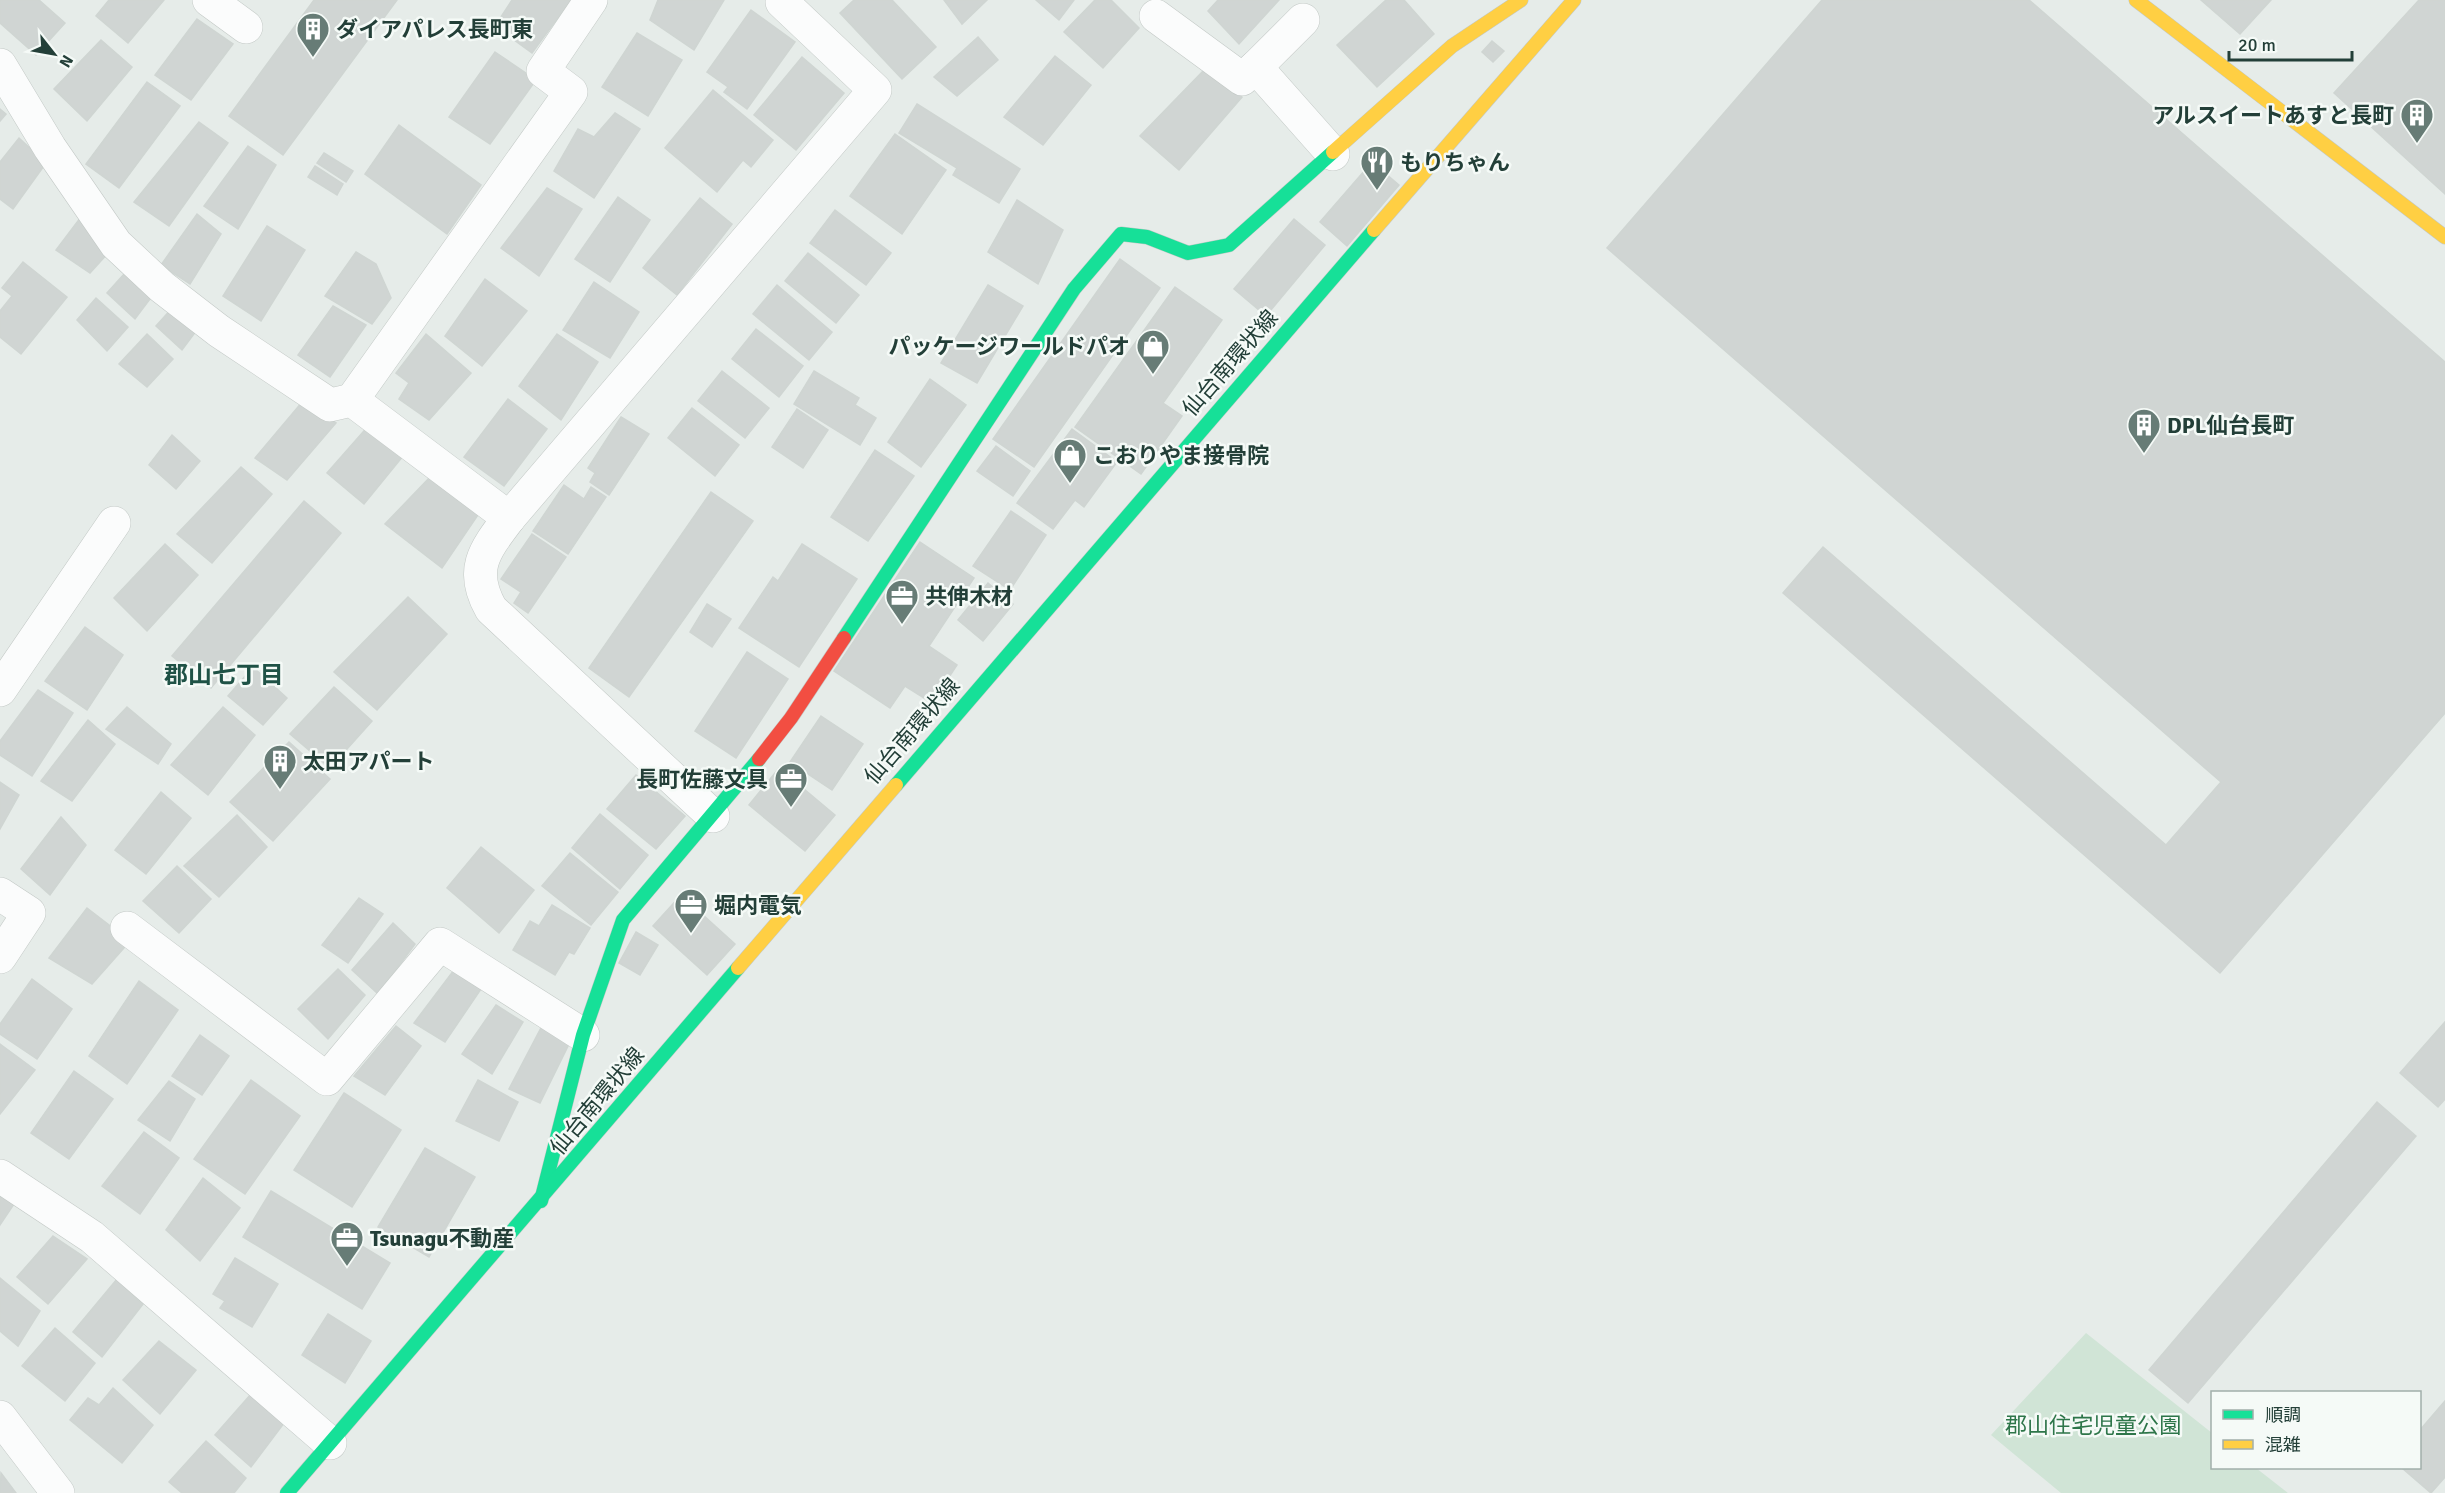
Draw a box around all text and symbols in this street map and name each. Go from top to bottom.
building icon: ダイアパレス長町東 [295,11,331,58]
place label: ダイアパレス長町東 [336,16,534,43]
north arrow [24,24,84,84]
scale bar [2229,24,2352,62]
text: 20 m [2238,34,2276,56]
text: N [55,51,77,71]
building icon: アルスイートあすと長町 [2399,97,2435,144]
place label: アルスイートあすと長町 [2152,102,2394,129]
restaurant icon: もりちゃん [1359,144,1395,191]
place label: もりちゃん [1400,149,1510,176]
street label: 仙台南環状線 [1177,304,1283,422]
shop icon: パッケージワールドパオ [1135,328,1171,375]
place label: パッケージワールドパオ [888,333,1130,360]
building icon: DPL仙台長町 [2126,407,2162,454]
place label: DPL仙台長町 [2167,412,2294,439]
shop icon: こおりやま接骨院 [1052,437,1088,484]
place label: こおりやま接骨院 [1093,442,1269,469]
office icon: 共伸木材 [884,578,920,625]
place label: 共伸木材 [925,583,1013,610]
district label: 郡山七丁目 [164,660,284,690]
street label: 仙台南環状線 [859,672,965,790]
building icon: 太田アパート [262,743,298,790]
place label: 太田アパート [303,748,435,775]
office icon: 長町佐藤文具 [773,761,809,808]
place label: 長町佐藤文具 [636,766,768,793]
office icon: 堀内電気 [673,887,709,934]
place label: 堀内電気 [714,892,802,919]
street label: 仙台南環状線 [544,1042,650,1160]
office icon: Tsunagu不動産 [329,1220,365,1267]
place label: Tsunagu不動産 [370,1225,514,1252]
legend [2211,1391,2421,1469]
text: 順調 [2265,1404,2301,1426]
park label: 郡山住宅児童公園 [2005,1412,2181,1439]
text: 混雑 [2265,1434,2301,1456]

